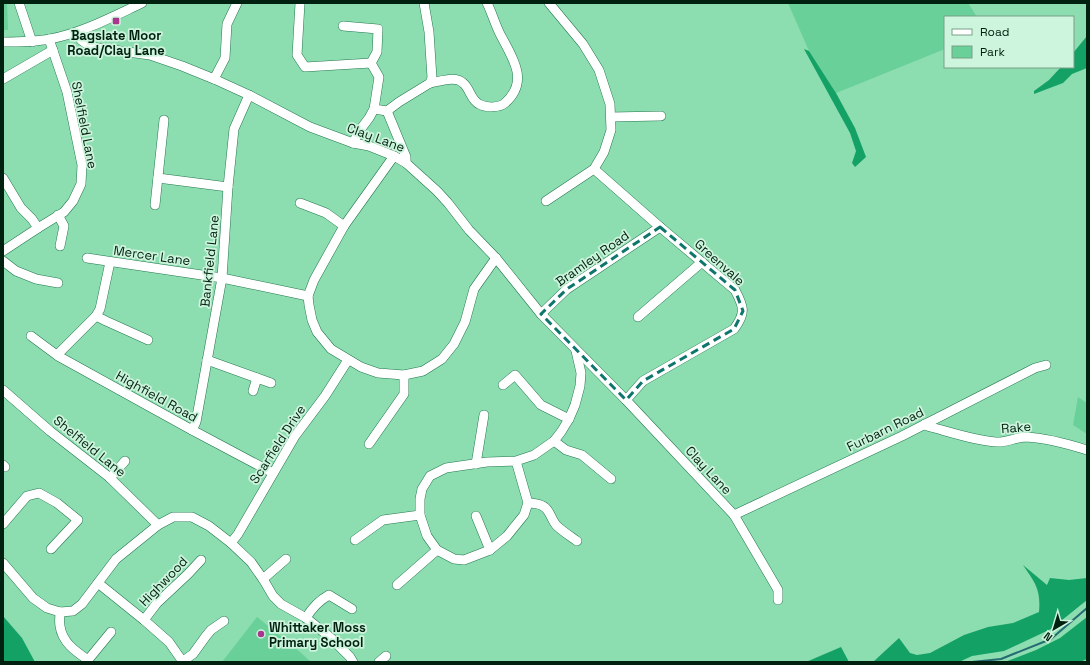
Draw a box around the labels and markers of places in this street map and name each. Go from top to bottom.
marker: Bagslate Moor Road/Clay Lane [111,16,121,26]
place label: Bagslate Moor Road/Clay Lane [67,27,165,59]
place label: Whittaker Moss Primary School [269,619,366,651]
marker: Whittaker Moss Primary School [256,629,266,639]

